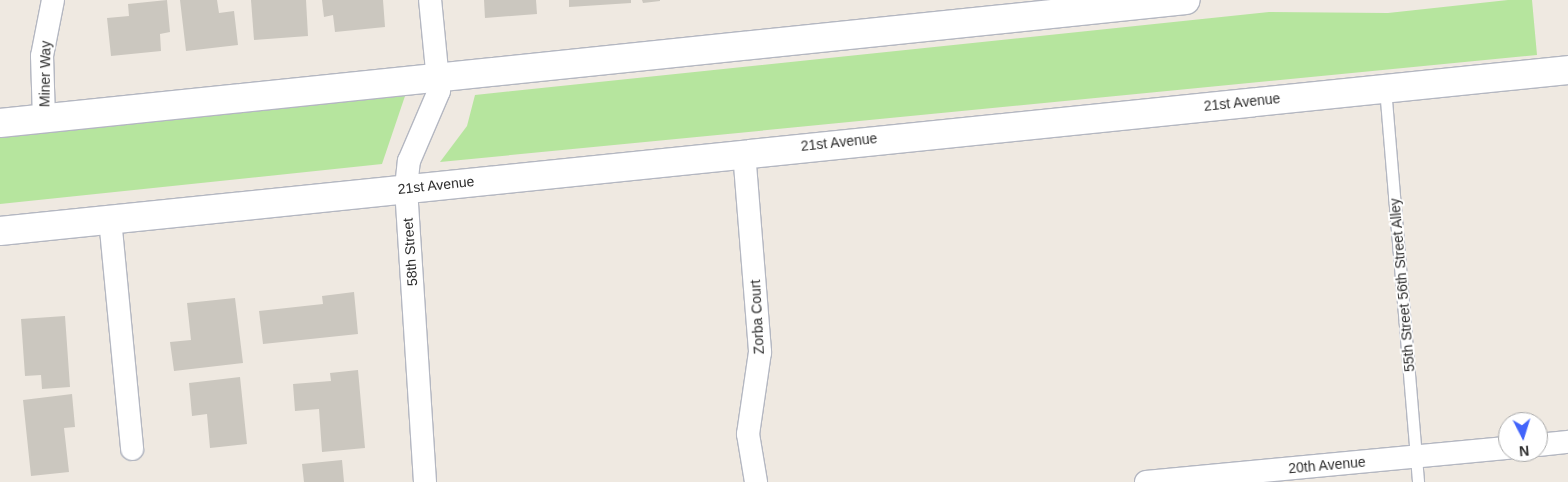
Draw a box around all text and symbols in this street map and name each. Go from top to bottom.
street label: Miner Way [36,41,54,107]
street label: 21st Avenue [1203,90,1281,114]
street label: 21st Avenue [800,130,878,154]
street label: 21st Avenue [397,173,475,197]
street label: 55th Street 56th Street Alley [1386,197,1418,373]
street label: 58th Street [399,217,421,287]
street label: Zorba Court [747,279,767,355]
north arrow [1498,412,1548,462]
text: N [1518,443,1530,459]
street label: 20th Avenue [1287,453,1367,477]

